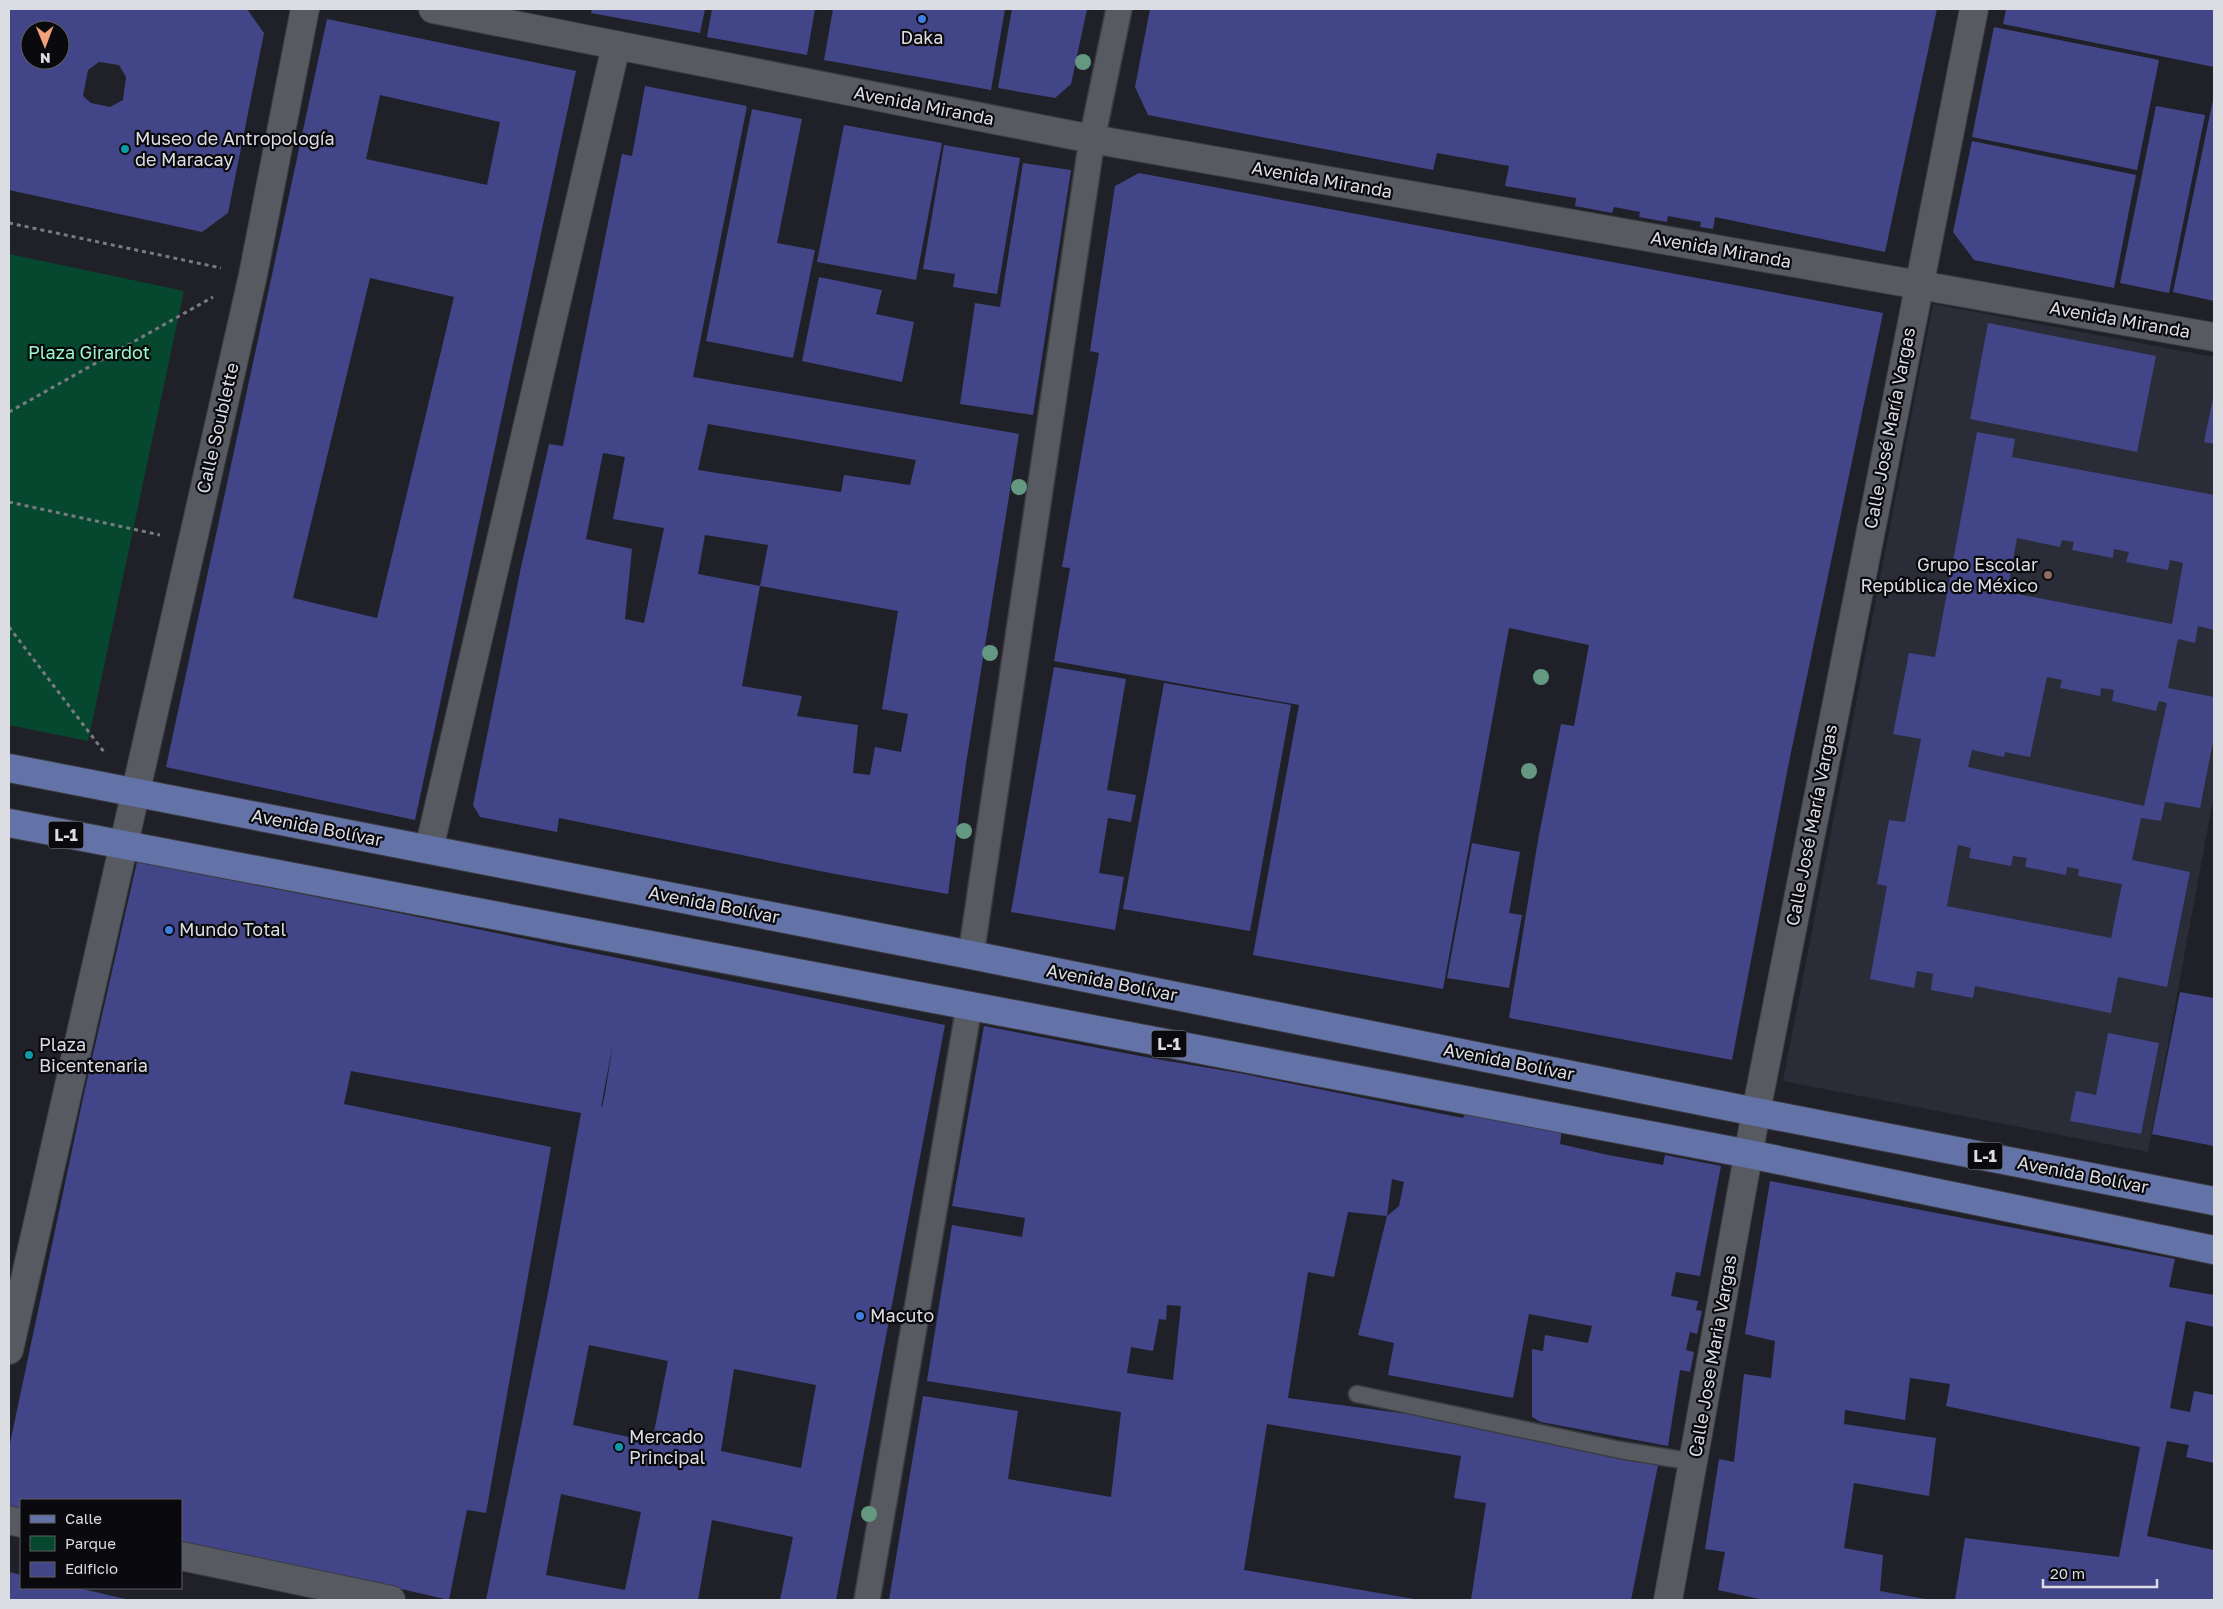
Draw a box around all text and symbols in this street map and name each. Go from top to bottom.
marker: Daka [916,13,928,25]
north arrow [20,20,70,70]
place label: Daka [901,26,943,48]
text: N [40,50,51,67]
street label: Avenida Miranda [852,81,996,129]
place label: Museo de Antropología de Maracay [135,127,335,170]
marker: Museo de Antropología de Maracay [119,143,131,155]
street label: Avenida Miranda [1250,156,1394,202]
street label: Avenida Miranda [1649,226,1793,272]
street label: Avenida Miranda [2048,296,2192,342]
street label: Calle José María Vargas [1859,325,1919,530]
park label: Plaza Girardot [28,341,150,363]
street label: Calle Soublette [191,360,243,495]
place label: Grupo Escolar República de México [1861,553,2038,596]
marker: Grupo Escolar República de México [2042,569,2054,581]
street label: Calle José María Vargas [1781,722,1841,927]
street label: Avenida Bolívar [250,804,385,851]
road number: L-1 [48,822,84,848]
street label: Avenida Bolívar [647,881,782,928]
place label: Mundo Total [179,918,287,940]
marker: Mundo Total [163,924,175,936]
street label: Avenida Bolívar [1045,959,1180,1006]
road number: L-1 [1152,1030,1186,1058]
place label: Plaza Bicentenaria [39,1033,148,1076]
street label: Avenida Bolívar [1442,1038,1577,1085]
marker: Plaza Bicentenaria [23,1049,35,1061]
road number: L-1 [1968,1142,2002,1170]
street label: Avenida Bolívar [2016,1151,2151,1198]
street label: Calle Jose Maria Vargas [1683,1253,1741,1459]
place label: Macuto [870,1304,934,1326]
marker: Macuto [854,1310,866,1322]
place label: Mercado Principal [629,1425,706,1468]
marker: Mercado Principal [613,1441,625,1453]
legend [20,1499,182,1589]
text: Calle [65,1509,102,1527]
text: Parque [65,1534,116,1552]
scale bar [2043,1556,2157,1588]
text: Edificio [65,1559,118,1577]
text: 20 m [2050,1564,2085,1582]

